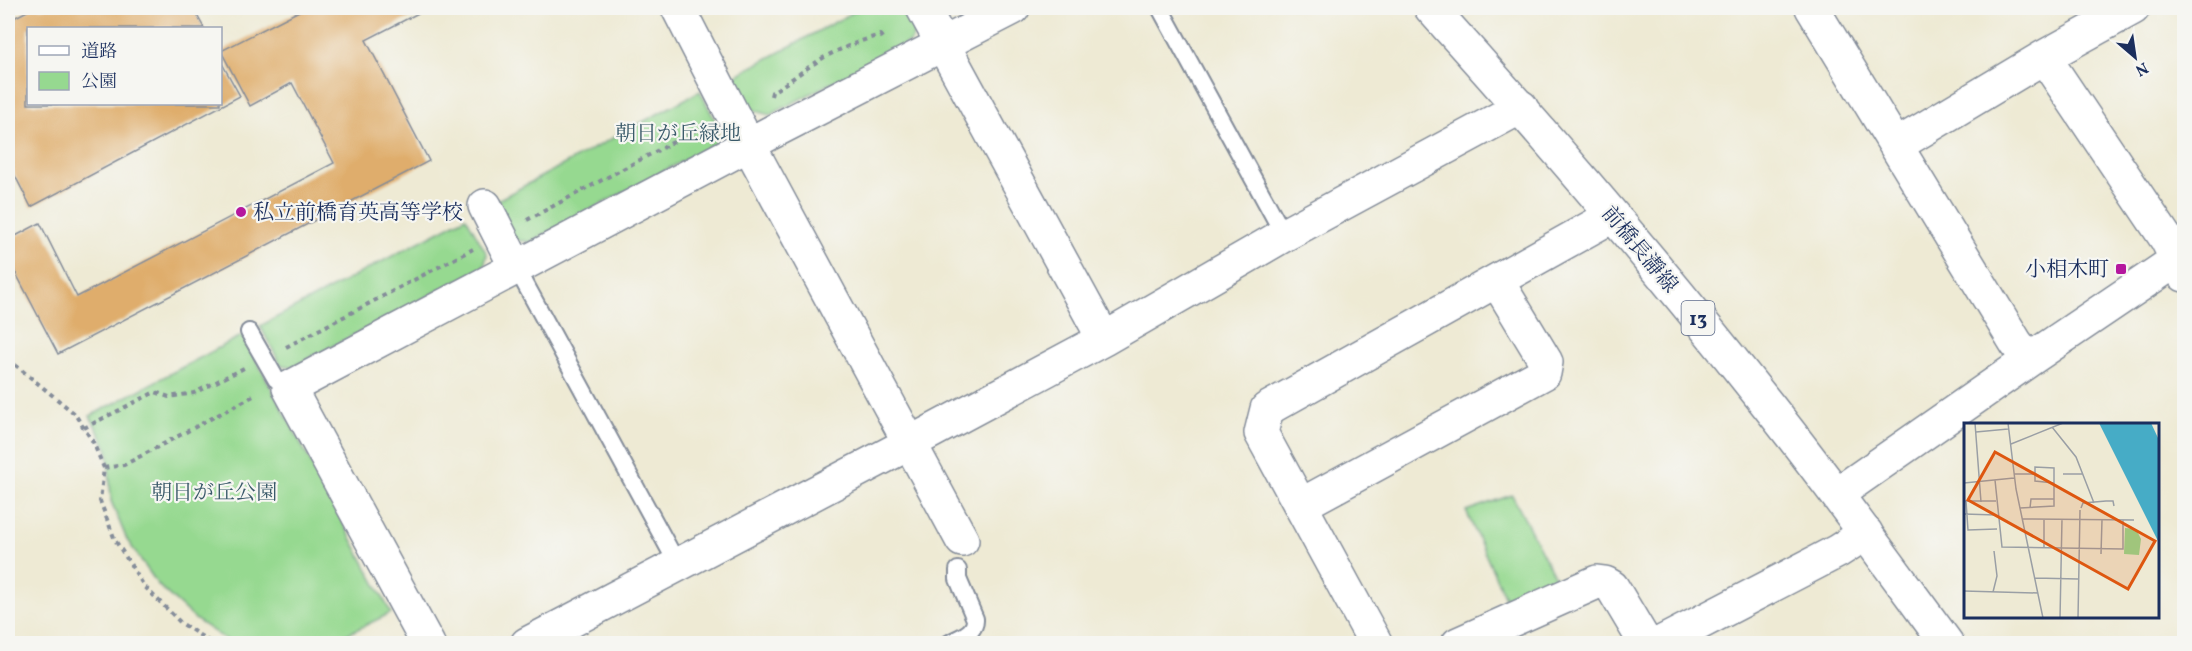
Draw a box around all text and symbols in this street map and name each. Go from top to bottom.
legend [27,27,222,105]
north arrow [2105,27,2165,87]
text: 道路 [81,40,117,65]
text: N [2131,56,2152,81]
text: 公園 [81,70,117,95]
park label: 朝日が丘緑地 [615,120,741,149]
place label: 私立前橋育英高等学校 [253,199,463,228]
street label: 前橋長瀞線 [1594,200,1684,300]
marker: 私立前橋育英高等学校 [234,205,248,219]
place label: 小相木町 [2025,256,2109,285]
marker: 小相木町 [2114,262,2128,276]
road number: 13 [1682,301,1714,335]
inset map [1964,423,2159,618]
park label: 朝日が丘公園 [151,479,277,508]

